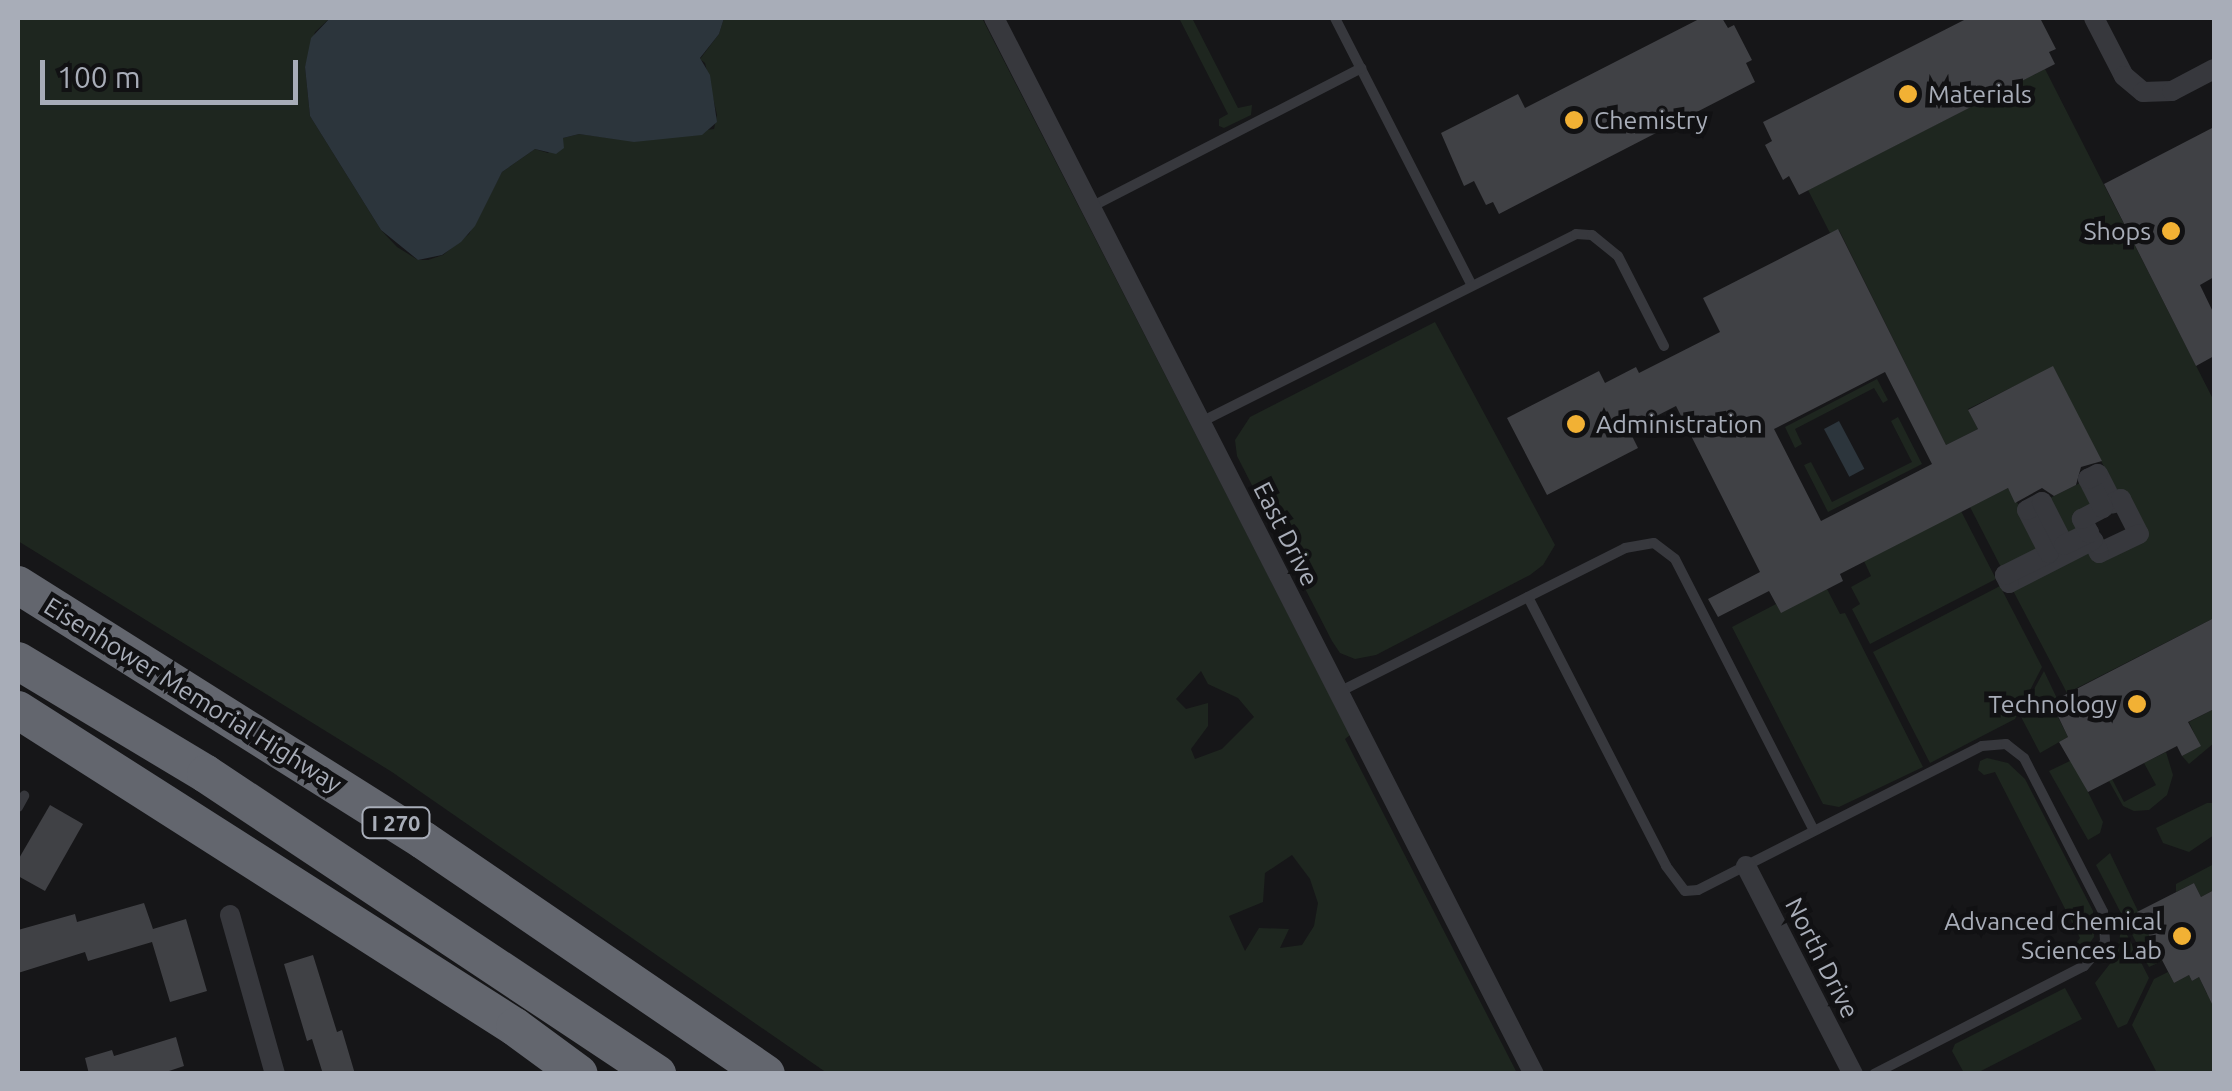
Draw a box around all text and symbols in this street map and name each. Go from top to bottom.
scale bar [45,40,302,102]
text: 100 m [57,60,141,94]
place label: Materials [1928,79,2032,109]
marker: Materials [1897,83,1919,105]
place label: Chemistry [1594,105,1708,135]
marker: Chemistry [1563,109,1585,131]
place label: Shops [2084,216,2151,246]
marker: Shops [2160,220,2182,242]
place label: Administration [1596,409,1763,439]
marker: Administration [1565,413,1587,435]
street label: East Drive [1247,477,1325,591]
street label: Eisenhower Memorial Highway [39,591,347,799]
place label: Technology [1988,689,2117,719]
marker: Technology [2126,693,2148,715]
road number: I 270 [361,806,431,840]
street label: North Drive [1779,893,1865,1023]
place label: Advanced Chemical Sciences Lab [1944,907,2162,966]
marker: Advanced Chemical Sciences Lab [2171,925,2193,947]

